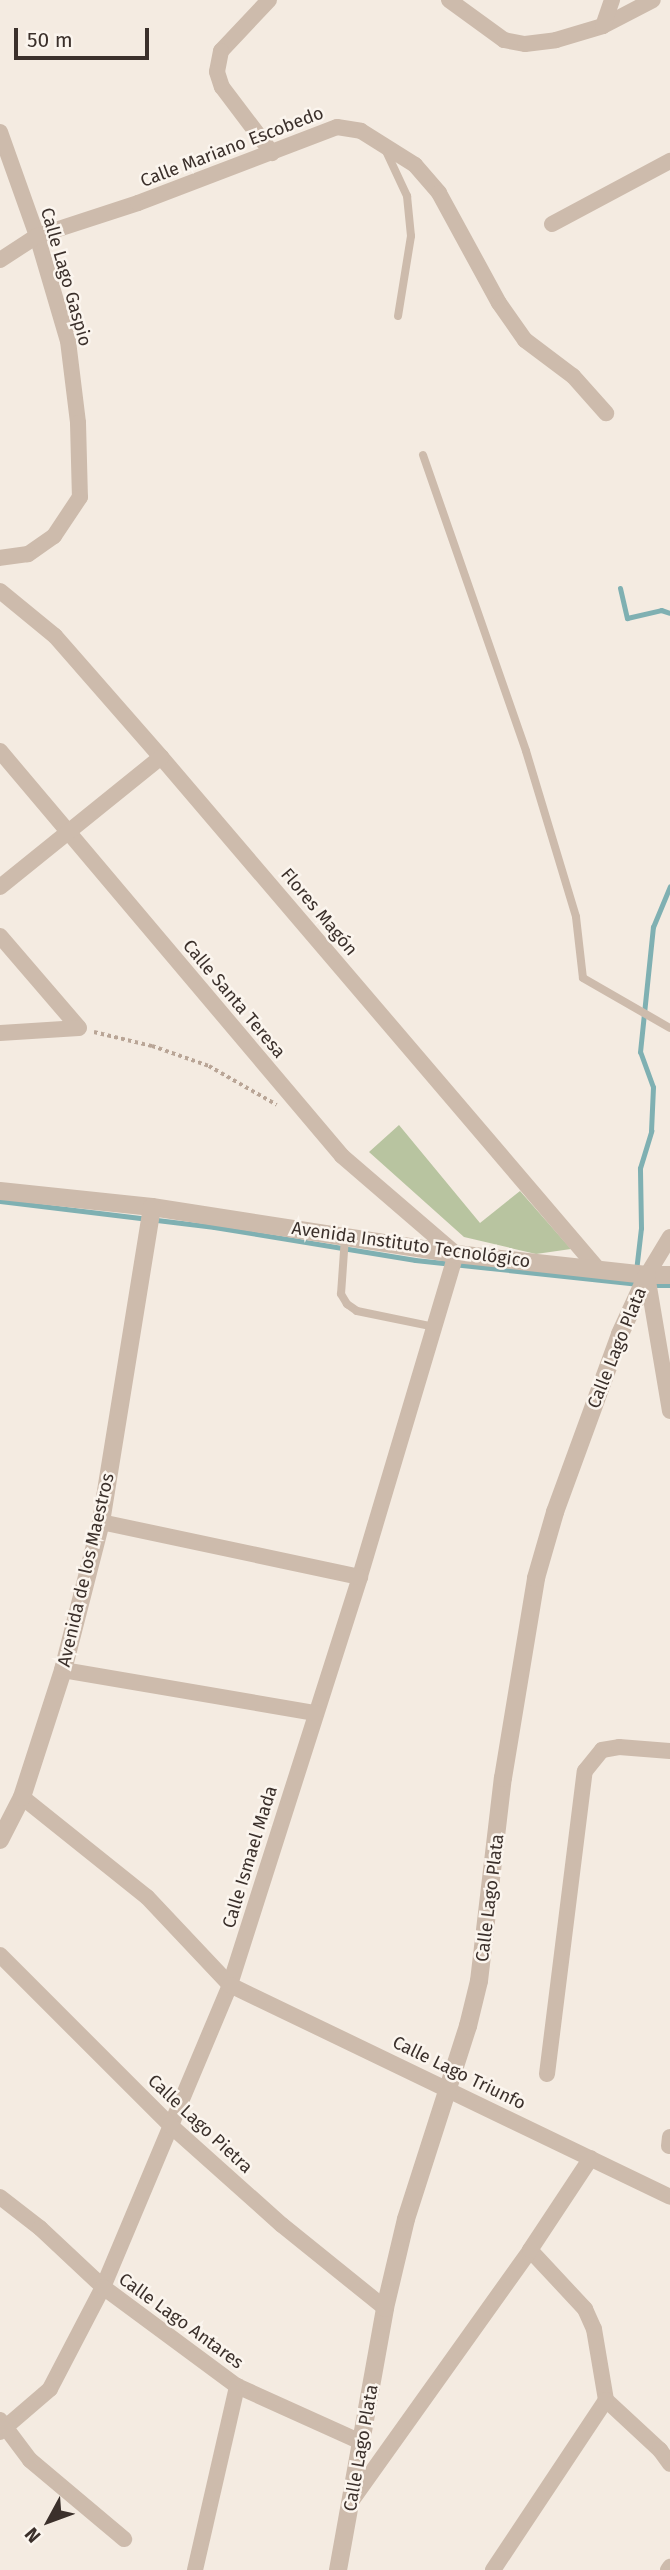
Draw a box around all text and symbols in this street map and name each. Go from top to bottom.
scale bar [18,14,152,58]
text: 50 m [27,27,73,53]
street label: Calle Mariano Escobedo [137,102,327,192]
street label: Calle Lago Gaspio [36,205,96,349]
street label: Flores Magón [276,864,362,960]
street label: Calle Santa Teresa [178,935,290,1063]
street label: Avenida Instituto Tecnológico [290,1218,532,1272]
street label: Calle Lago Plata [583,1284,651,1412]
street label: Avenida de los Maestros [53,1471,119,1669]
street label: Calle Ismael Mada [218,1783,282,1931]
street label: Calle Lago Plata [471,1833,509,1963]
street label: Calle Lago Triunfo [389,2031,529,2115]
street label: Calle Lago Pietra [143,2070,257,2178]
street label: Calle Lago Antares [114,2268,248,2374]
street label: Calle Lago Plata [339,2383,383,2513]
north arrow [14,2486,84,2556]
text: N [20,2523,46,2547]

